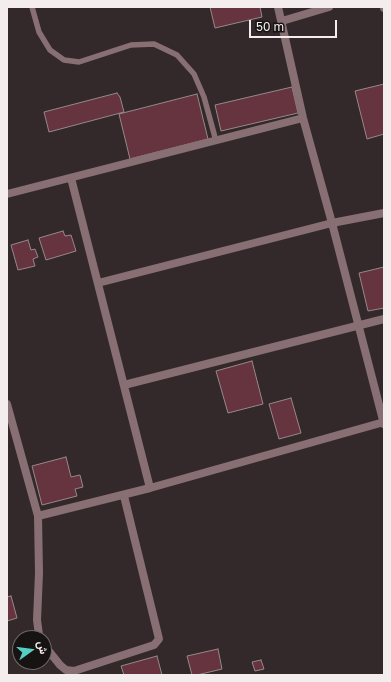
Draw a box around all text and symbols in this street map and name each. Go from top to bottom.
scale bar [251,12,339,38]
text: 50 m [256,19,284,34]
north arrow [12,630,52,670]
text: ش [35,639,51,655]

